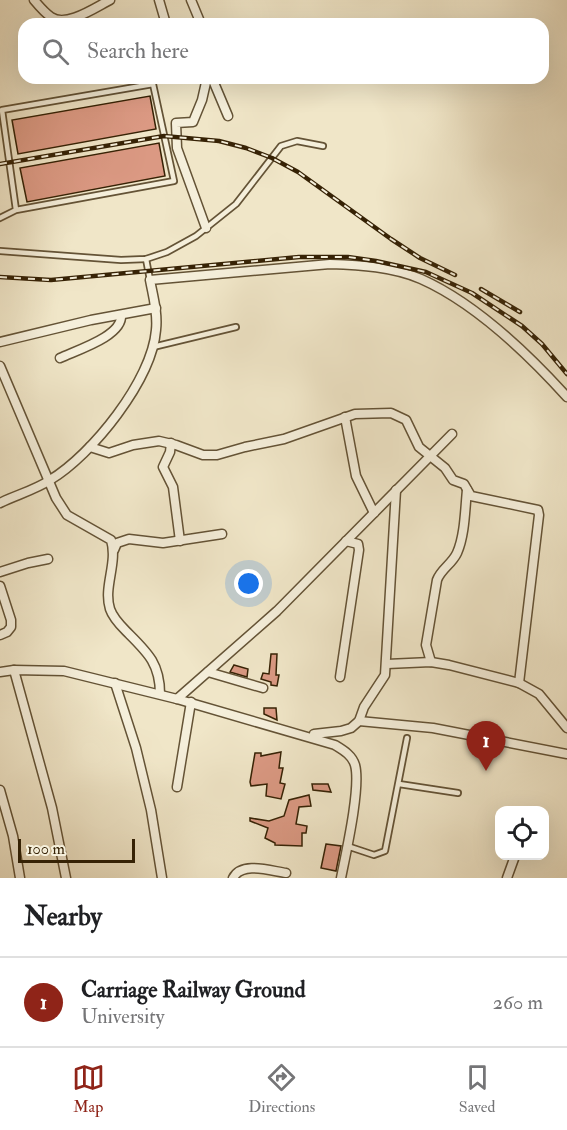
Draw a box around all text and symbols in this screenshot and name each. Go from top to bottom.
search box [18,18,549,84]
icon: search [39,35,72,68]
text: Search here [87,37,189,65]
your location [234,569,263,598]
pin: 1 [466,722,506,771]
map controls [495,806,549,860]
button: locate [495,806,549,860]
scale bar [18,836,135,864]
text: 100 m [27,839,65,859]
text: Nearby [24,901,102,933]
text: Carriage Railway Ground [81,976,305,1004]
text: 1 [40,990,47,1015]
text: 260 m [493,990,543,1015]
text: University [81,1004,164,1029]
tab: Map [72,1061,105,1117]
tab: Directions [248,1061,315,1117]
tab: Saved [459,1061,495,1117]

